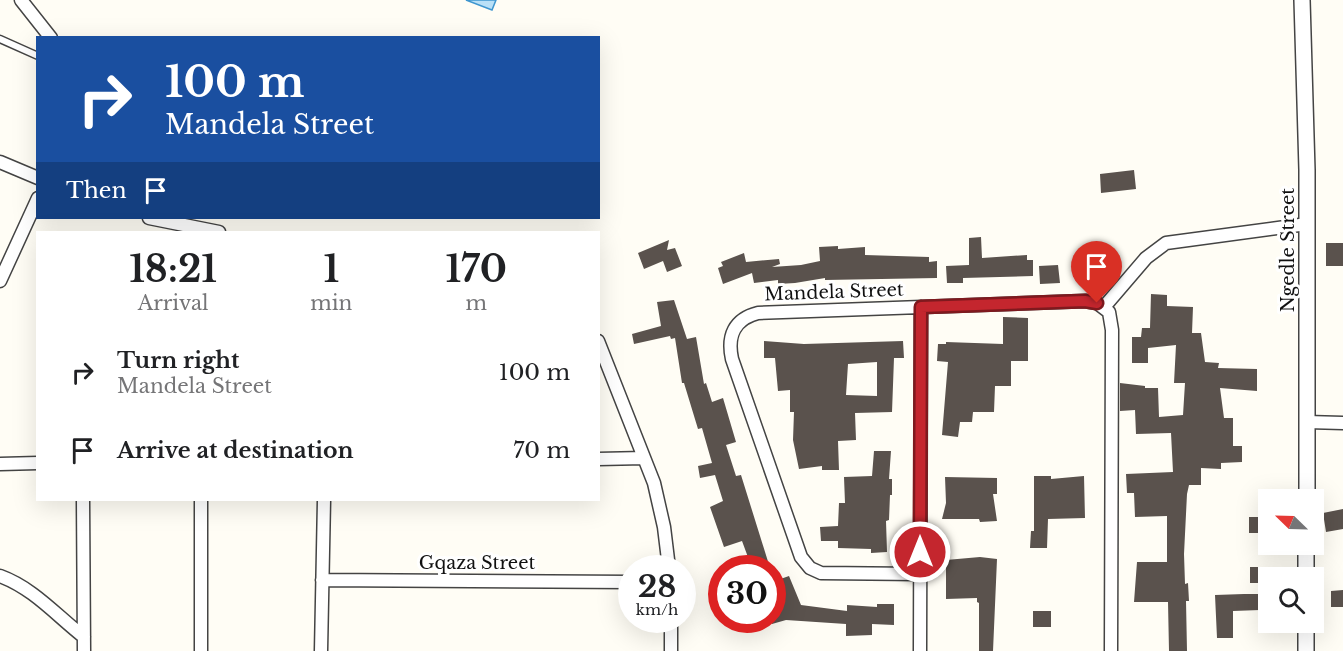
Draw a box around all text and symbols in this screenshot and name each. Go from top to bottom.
text: 100 m [165,56,304,108]
icon: right [66,60,144,138]
text: Mandela Street [165,108,374,141]
icon: arrive [139,174,172,207]
text: Then [66,177,127,204]
street label: Ngedle Street [1277,188,1299,312]
pin [1071,241,1122,303]
text: 18:21 [129,247,217,292]
text: 1 [323,247,339,292]
text: 170 [445,247,507,292]
icon: arrive [1080,250,1113,283]
street label: Mandela Street [764,279,904,305]
text: Arrival [138,291,209,315]
text: min [310,291,352,315]
text: m [465,291,487,315]
text: Turn right [117,347,239,374]
icon: right [66,356,99,389]
text: 100 m [499,359,570,386]
text: Mandela Street [117,374,272,398]
icon: arrive [66,434,99,467]
text: Arrive at destination [117,437,354,464]
text: 70 m [513,437,570,464]
north arrow [1258,489,1324,555]
map controls [1258,489,1324,633]
position arrow [888,520,952,584]
street label: Gqaza Street [419,552,535,574]
speed limit sign: 30 [708,555,786,633]
button: search [1258,567,1324,633]
text: 28 [638,568,676,605]
text: km/h [636,600,678,619]

